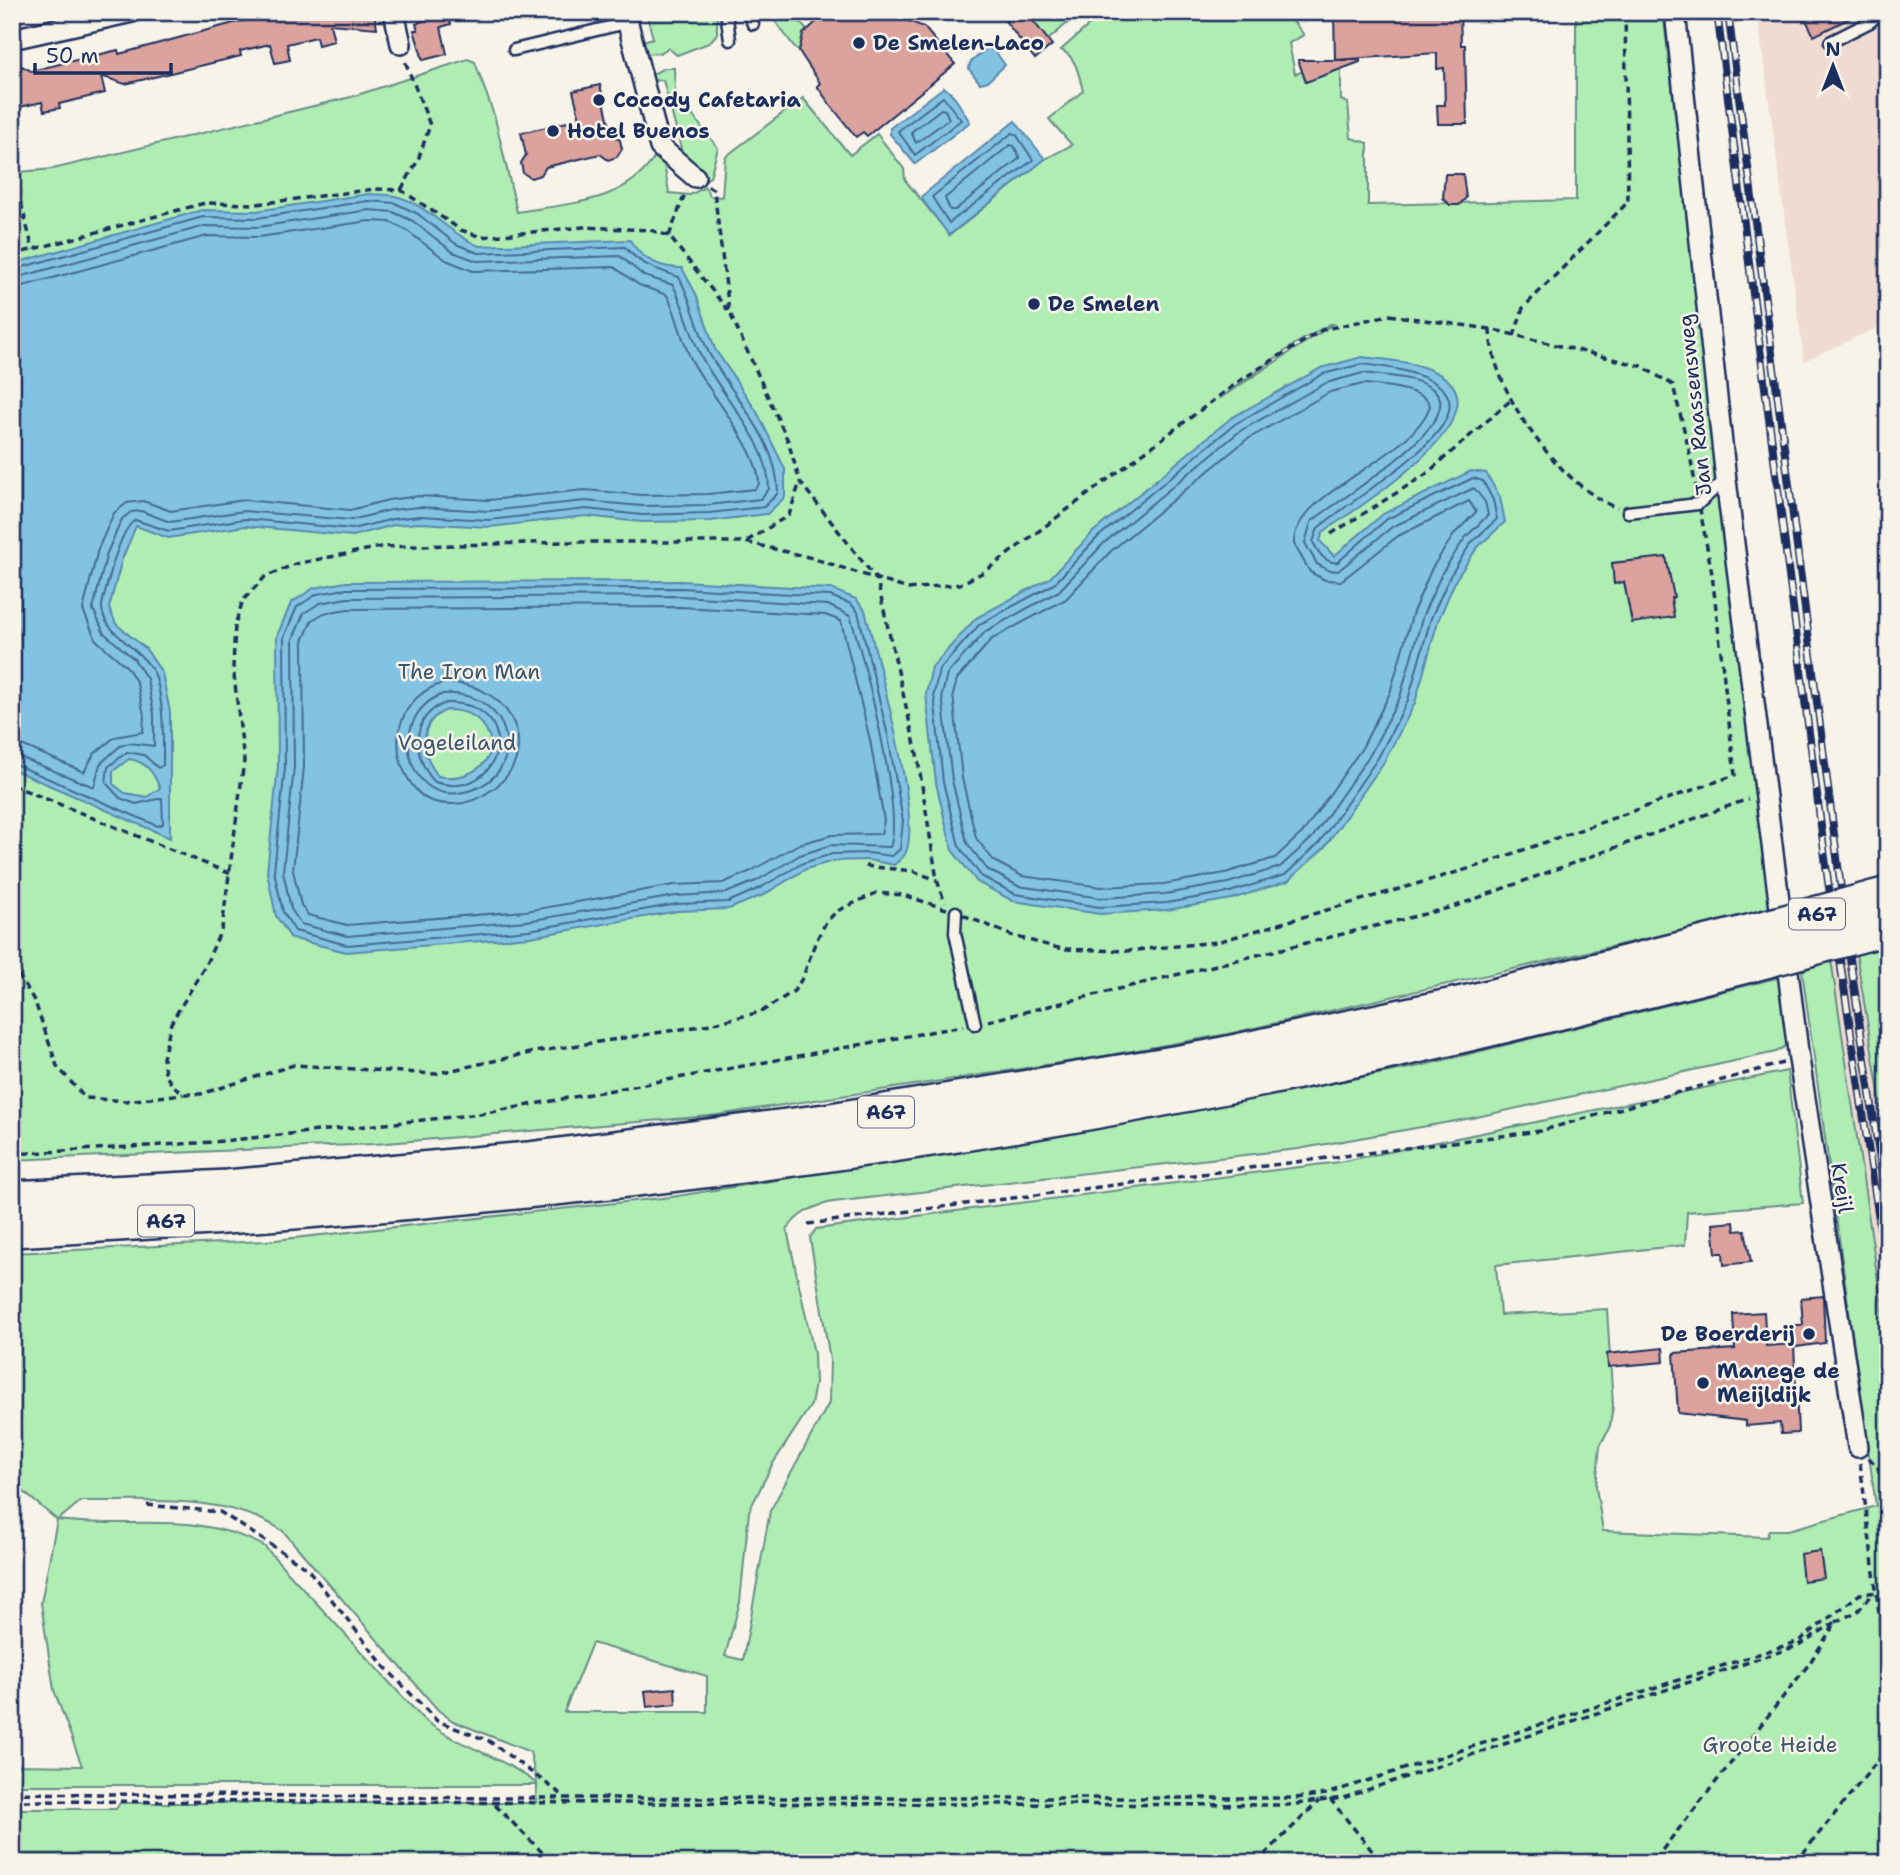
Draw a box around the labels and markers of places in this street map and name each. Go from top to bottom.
place label: De Smelen-Laco [873,29,1044,57]
marker: De Smelen-Laco [851,35,867,51]
place label: Cocody Cafetaria [613,86,801,114]
marker: Cocody Cafetaria [591,92,607,108]
place label: Hotel Buenos [567,117,710,145]
marker: Hotel Buenos [545,123,561,139]
place label: De Smelen [1048,290,1159,318]
marker: De Smelen [1026,296,1042,312]
place label: De Boerderij [1661,1320,1795,1348]
marker: De Boerderij [1801,1326,1817,1342]
place label: Manege de Meijldijk [1717,1357,1840,1409]
marker: Manege de Meijldijk [1695,1375,1711,1391]

